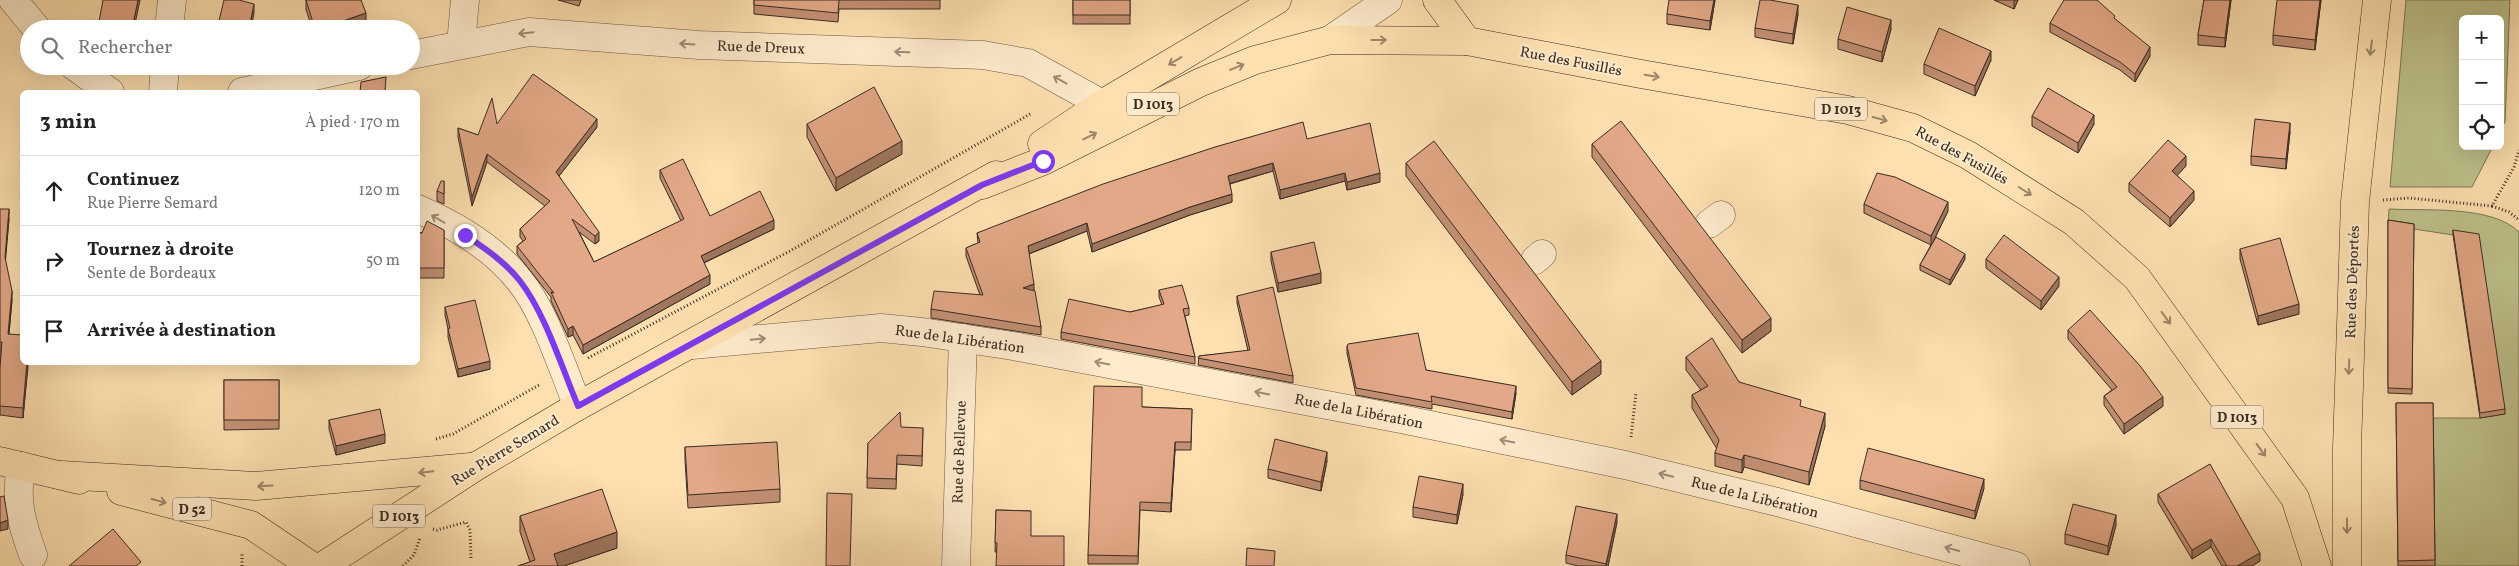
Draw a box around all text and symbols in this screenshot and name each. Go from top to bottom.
map controls [2459,15,2504,150]
button: + [2459,15,2504,60]
search box [20,20,420,75]
one-way arrow [518,28,534,38]
icon: search [38,34,66,62]
text: Rechercher [78,35,172,61]
one-way arrow [1370,35,1387,45]
street label: Rue de Dreux [717,36,805,61]
one-way arrow [680,39,696,48]
one-way arrow [2366,40,2376,56]
street label: Rue des Fusillés [1518,42,1624,83]
one-way arrow [895,47,911,57]
one-way arrow [1168,56,1182,66]
button: − [2459,60,2504,105]
one-way arrow [1229,62,1244,71]
one-way arrow [1643,72,1659,82]
one-way arrow [1052,75,1067,85]
road number: D 1013 [1127,92,1179,116]
road number: D 1013 [1815,98,1867,120]
button: locate [2459,105,2504,150]
text: 3 min [40,108,96,137]
text: À pied · 170 m [305,112,400,134]
one-way arrow [1872,114,1888,124]
street label: Rue des Fusillés [1911,122,2012,191]
one-way arrow [1082,131,1097,140]
route start [1032,150,1055,173]
text: Continuez [87,167,179,193]
icon: ahead [40,177,68,205]
text: 120 m [358,180,400,202]
one-way arrow [2017,186,2031,196]
text: Rue Pierre Semard [87,193,218,215]
one-way arrow [432,214,446,224]
route end [454,224,477,247]
street label: Rue des Déportés [2341,225,2366,339]
text: Tournez à droite [87,237,234,263]
icon: right [40,247,68,275]
text: 50 m [366,250,400,272]
text: Sente de Bordeaux [87,263,216,285]
one-way arrow [2160,311,2171,324]
icon: arrive [40,317,68,345]
text: Arrivée à destination [87,318,276,344]
street label: Rue de la Libération [894,321,1026,360]
one-way arrow [749,334,765,344]
one-way arrow [1094,357,1110,367]
one-way arrow [2345,359,2354,375]
one-way arrow [1254,387,1270,397]
street label: Rue de la Libération [1292,390,1425,435]
street label: Rue de Bellevue [948,400,973,504]
road number: D 1013 [2211,406,2263,428]
street label: Rue Pierre Semard [448,411,564,492]
one-way arrow [1499,435,1515,445]
one-way arrow [2256,443,2266,457]
one-way arrow [419,467,435,477]
one-way arrow [1658,469,1674,479]
street label: Rue de la Libération [1689,472,1821,524]
one-way arrow [257,481,273,491]
one-way arrow [151,497,167,506]
road number: D 52 [173,498,211,520]
road number: D 1013 [373,504,425,528]
one-way arrow [2342,518,2352,534]
one-way arrow [1944,544,1960,553]

